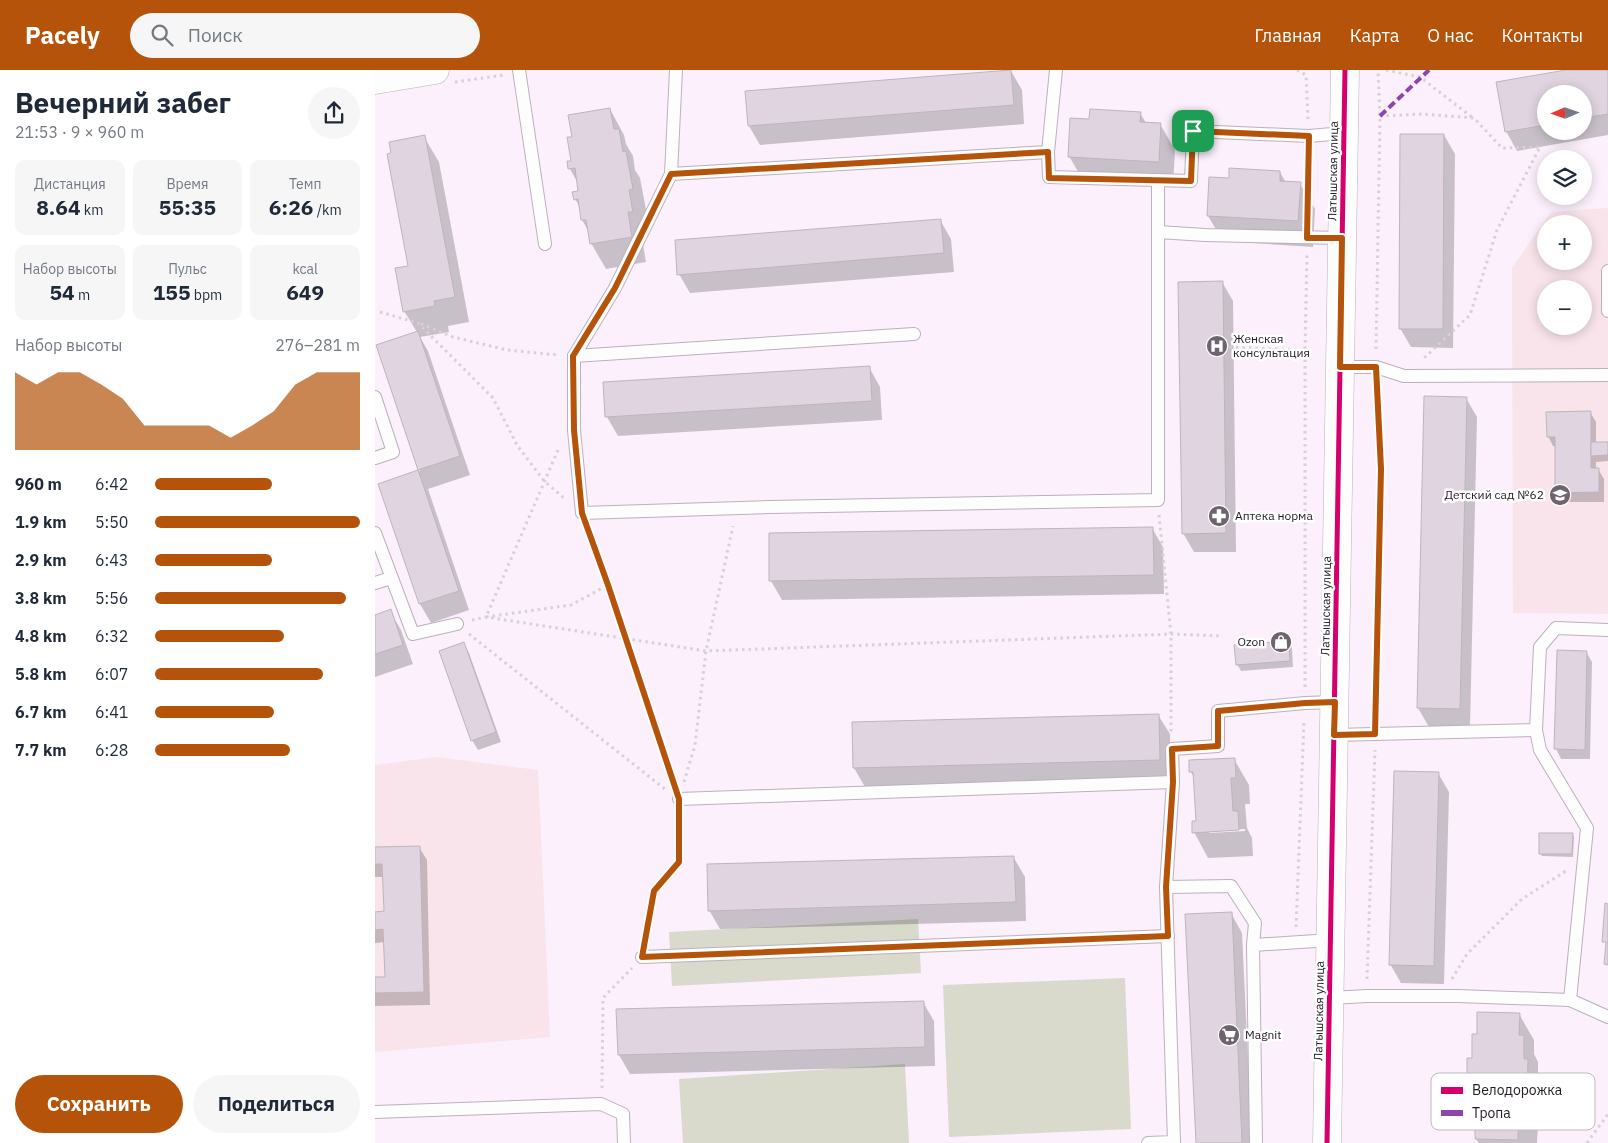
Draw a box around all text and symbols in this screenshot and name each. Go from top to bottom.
search box [130,13,480,58]
text: Pacely [25,19,100,51]
icon: search [148,21,176,49]
text: Поиск [188,23,243,47]
text: Главная [1254,24,1322,47]
text: Карта [1350,24,1399,47]
text: О нас [1427,24,1474,47]
text: Контакты [1502,24,1583,47]
text: Вечерний забег [15,84,231,121]
north arrow [1537,85,1593,140]
map controls [1537,85,1592,335]
button: share [308,87,360,139]
pin [1172,110,1214,152]
icon: arrive [1179,117,1207,145]
street label: Латышская улица [1324,120,1341,221]
text: 21:53 · 9 × 960 m [15,122,144,142]
button: layers [1537,150,1592,205]
text: Дистанция [34,175,106,193]
text: Время [166,175,209,193]
text: Темп [289,175,321,193]
text: 8.64 [36,193,81,221]
text: 55:35 [159,193,216,221]
text: 6:26 [269,193,313,221]
text: km [81,201,103,219]
text: /km [313,201,342,219]
button: + [1537,215,1592,270]
text: Набор высоты [23,260,117,278]
text: Пульс [168,260,207,278]
text: kcal [292,260,318,278]
text: 54 [49,278,75,306]
text: 155 [153,278,191,306]
text: 649 [286,278,324,306]
button: − [1537,280,1592,335]
text: m [75,286,90,304]
text: bpm [191,286,222,304]
place label: Женская консультация [1233,331,1310,360]
hospital icon: Женская консультация [1205,334,1229,358]
text: Набор высоты [15,335,122,355]
text: 276–281 m [275,335,360,355]
text: 960 m [15,474,62,494]
text: 6:42 [95,474,128,494]
school or university icon: Детский сад №62 [1548,483,1572,507]
place label: Детский сад №62 [1444,487,1544,502]
pharmacy icon: Аптека норма [1207,504,1231,528]
place label: Аптека норма [1235,508,1313,523]
text: 1.9 km [15,512,66,532]
text: 5:50 [95,512,128,532]
text: 2.9 km [15,550,66,570]
text: 6:43 [95,550,128,570]
street label: Латышская улица [1317,555,1334,656]
text: 3.8 km [15,588,66,608]
text: 5:56 [95,588,128,608]
text: 4.8 km [15,626,66,646]
text: 6:32 [95,626,128,646]
shop icon: Ozon [1269,630,1293,654]
place label: Ozon [1238,634,1265,649]
text: 5.8 km [15,664,66,684]
text: 6:07 [95,664,128,684]
text: 6.7 km [15,702,66,722]
text: 6:41 [95,702,128,722]
text: 7.7 km [15,740,66,760]
text: 6:28 [95,740,128,760]
street label: Латышская улица [1310,960,1327,1061]
supermarket icon: Magnit [1217,1023,1241,1047]
place label: Magnit [1245,1027,1282,1042]
legend [1431,1073,1595,1130]
button: Сохранить [15,1075,183,1133]
button: Поделиться [193,1075,360,1133]
text: Велодорожка [1472,1081,1563,1099]
text: Тропа [1472,1104,1511,1122]

